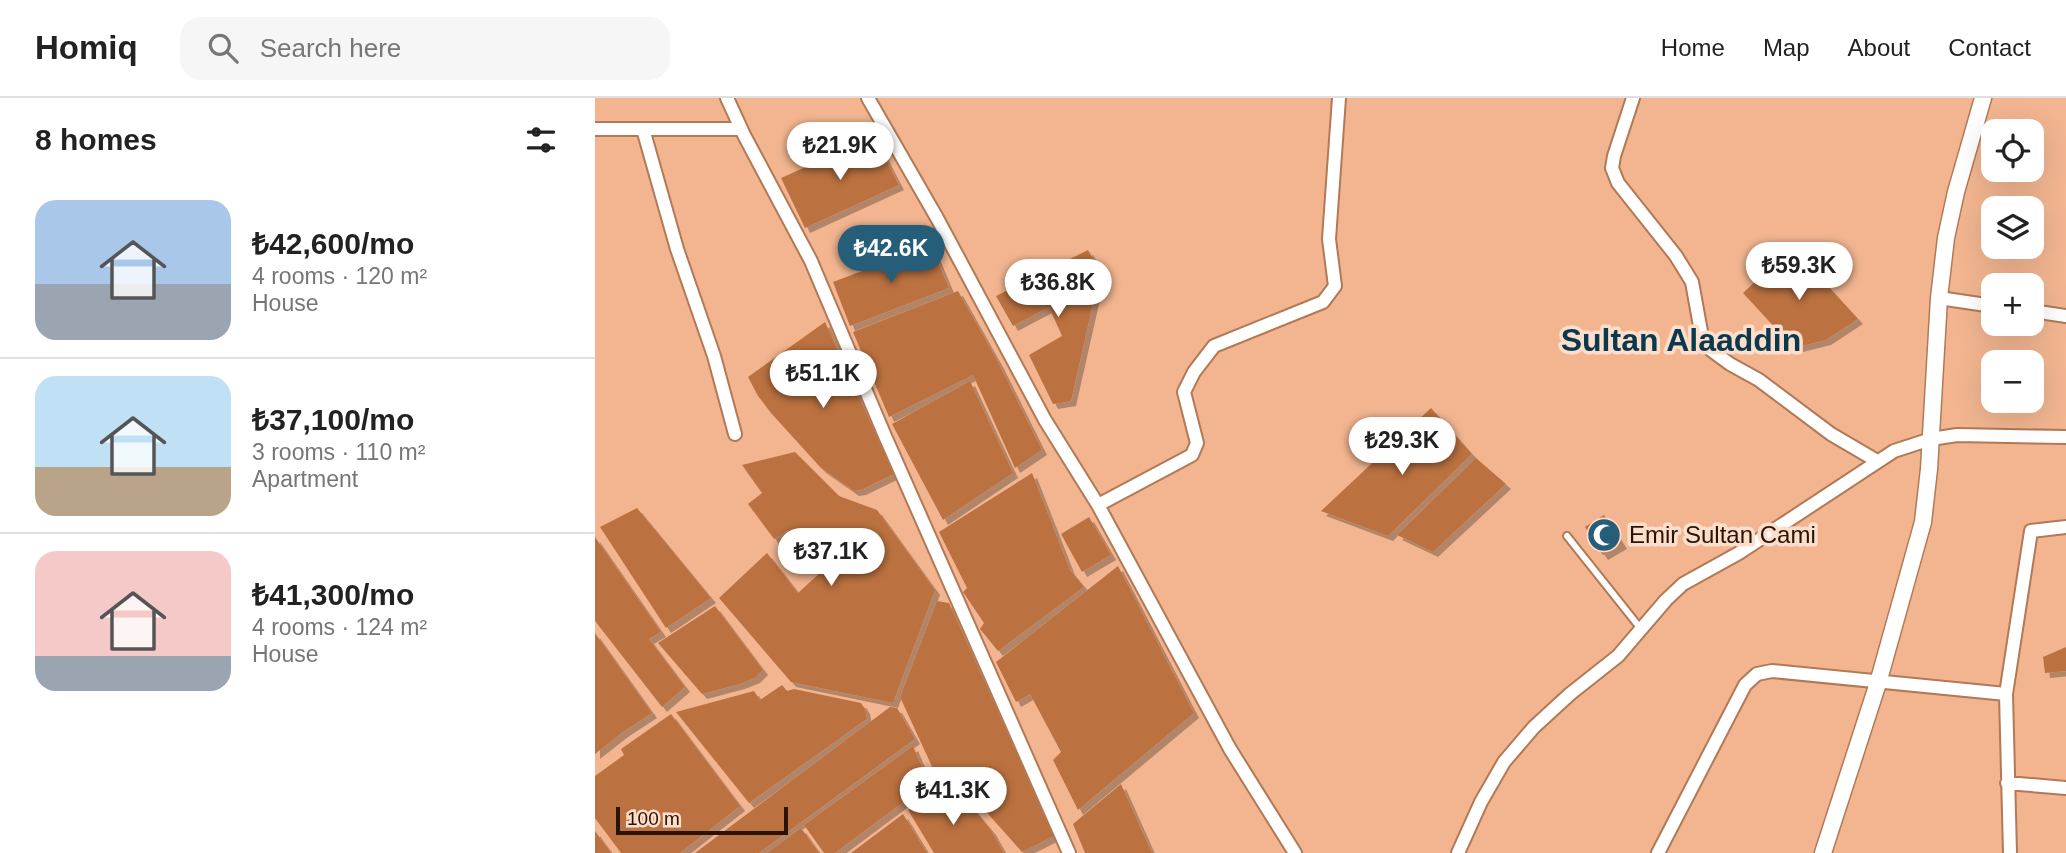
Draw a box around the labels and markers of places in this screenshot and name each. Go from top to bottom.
pin: ₺21.9K [783,122,897,182]
pin: ₺42.6K [834,226,948,285]
pin: ₺59.3K [1742,242,1856,302]
pin: ₺36.8K [1001,260,1115,319]
pin: ₺51.1K [766,350,880,410]
pin: ₺29.3K [1345,418,1459,477]
mosque icon: Emir Sultan Cami [1585,516,1623,554]
place label: Emir Sultan Cami [1629,521,1816,548]
pin: ₺37.1K [774,528,888,588]
pin: ₺41.3K [896,768,1010,827]

